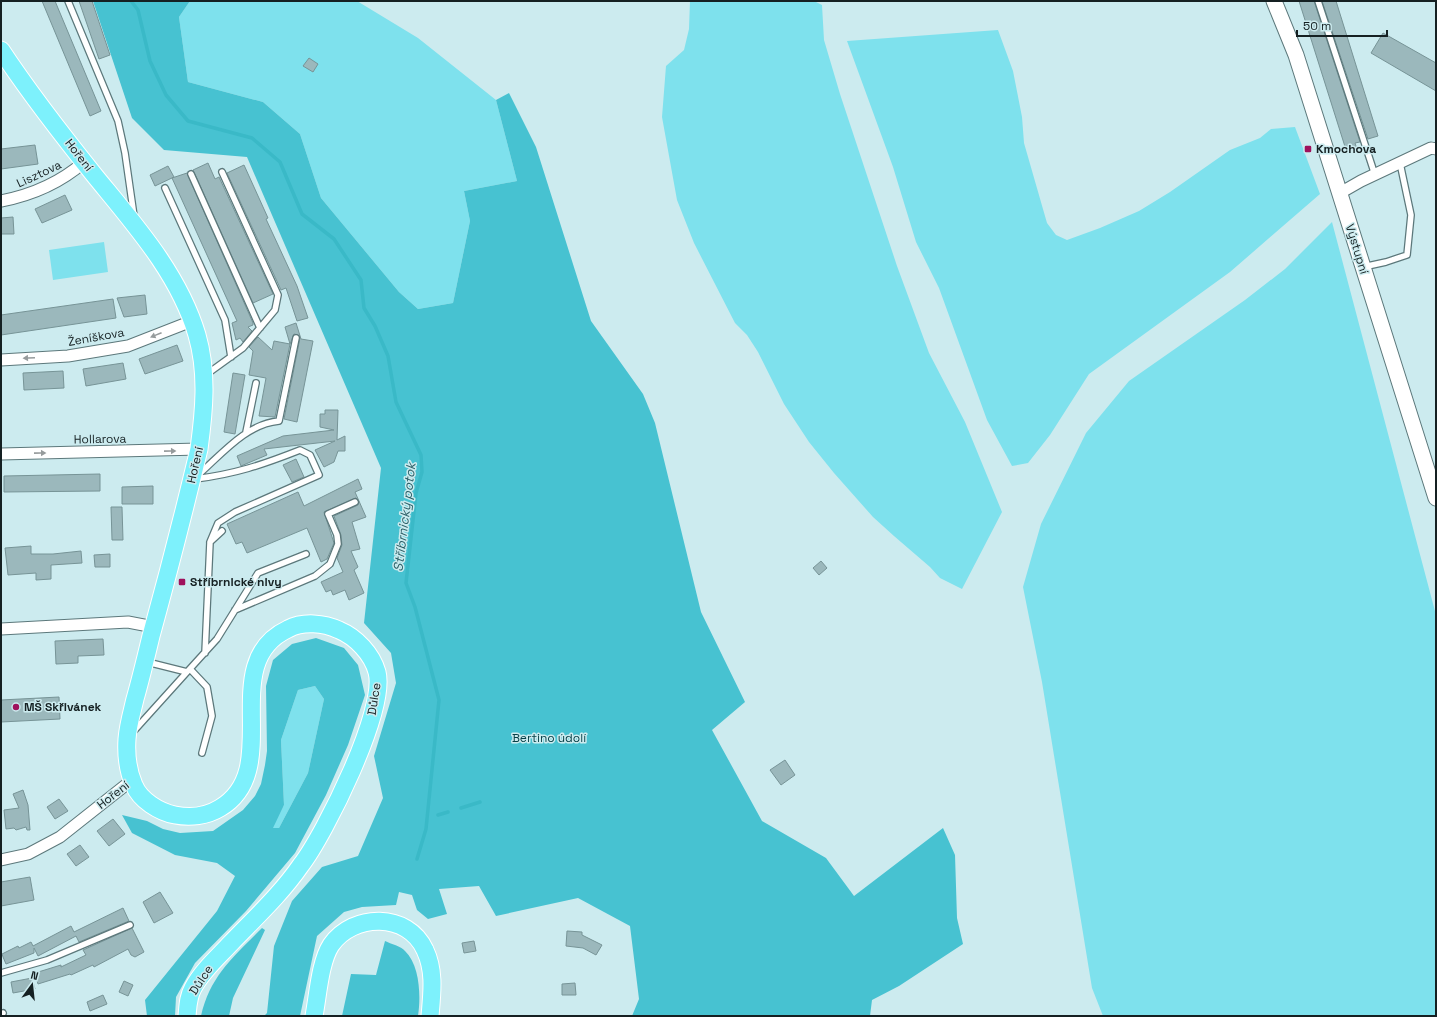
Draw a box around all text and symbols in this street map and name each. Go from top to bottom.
scale bar [1297,12,1387,38]
text: 50 m [1303,18,1331,34]
street label: Hoření [61,135,97,175]
place label: Kmochova [1316,141,1376,157]
marker: Kmochova [1303,144,1313,154]
street label: Lisztova [14,157,64,191]
street label: Výstupní [1342,222,1372,276]
street label: Ženíškova [67,324,126,350]
one-way arrow [150,332,161,338]
one-way arrow [22,355,35,361]
street label: Hollarova [73,431,127,447]
street label: Hoření [183,445,207,485]
one-way arrow [164,448,177,454]
one-way arrow [34,450,46,457]
water label: Stříbrnický potok [389,460,420,572]
place label: Stříbrnické nivy [190,574,282,590]
marker: Stříbrnické nivy [177,577,187,587]
street label: Důlce [364,682,384,716]
place label: MŠ Skřivánek [24,699,102,715]
marker: MŠ Skřivánek [11,702,21,712]
park label: Bertino údolí [512,730,586,746]
street label: Hoření [93,777,133,813]
street label: Důlce [185,962,217,998]
north arrow [12,965,52,1005]
text: N [29,968,40,983]

